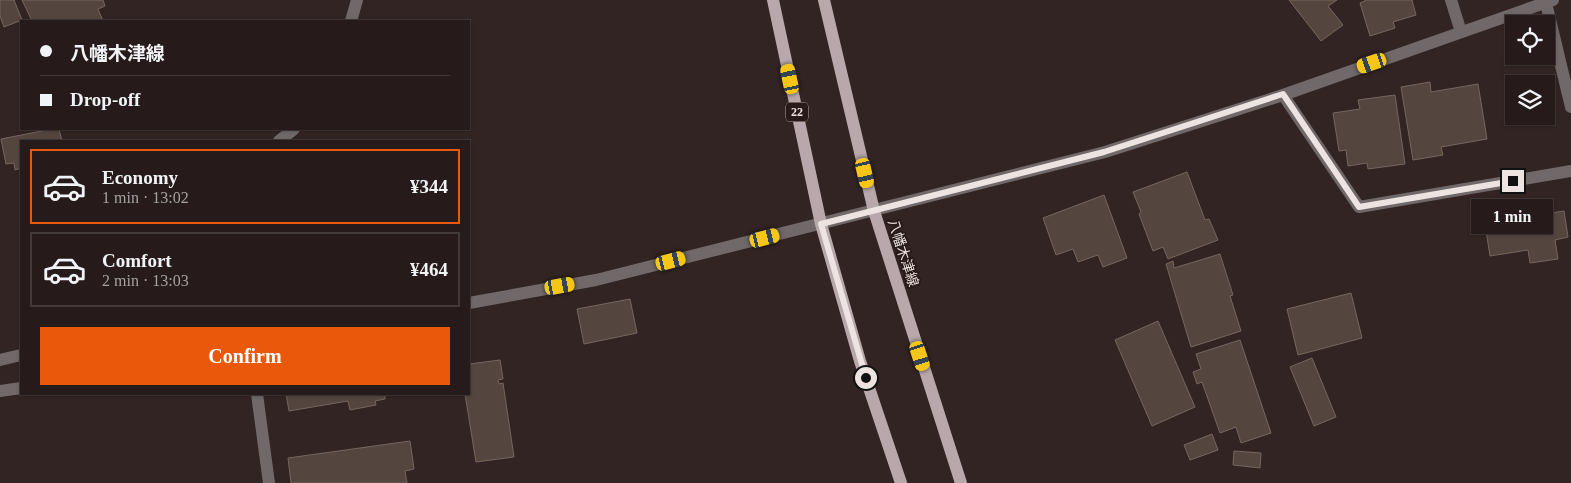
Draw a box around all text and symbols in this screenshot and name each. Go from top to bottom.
map controls [1505,15,1555,125]
button: locate [1505,15,1555,65]
text: 八幡木津線 [70,43,165,64]
car [1355,51,1388,75]
car [779,63,800,95]
button: layers [1505,75,1555,125]
text: Drop-off [70,89,140,110]
road number: 22 [786,102,808,121]
car [854,157,875,189]
icon: car [42,164,87,209]
text: Economy [102,167,178,188]
route end [1502,170,1524,192]
text: ¥344 [410,176,448,197]
text: 1 min · 13:02 [102,189,189,206]
callout: 1 min [1472,198,1554,234]
text: 1 min [1493,208,1531,225]
street label: 八幡木津線 [885,217,921,289]
car [748,227,781,249]
icon: car [42,247,87,292]
text: Comfort [102,250,172,271]
car [654,250,687,272]
text: ¥464 [410,259,448,280]
text: 2 min · 13:03 [102,272,189,289]
car [543,276,576,296]
button: Confirm [40,327,450,385]
car [908,339,931,373]
route start [855,367,877,389]

